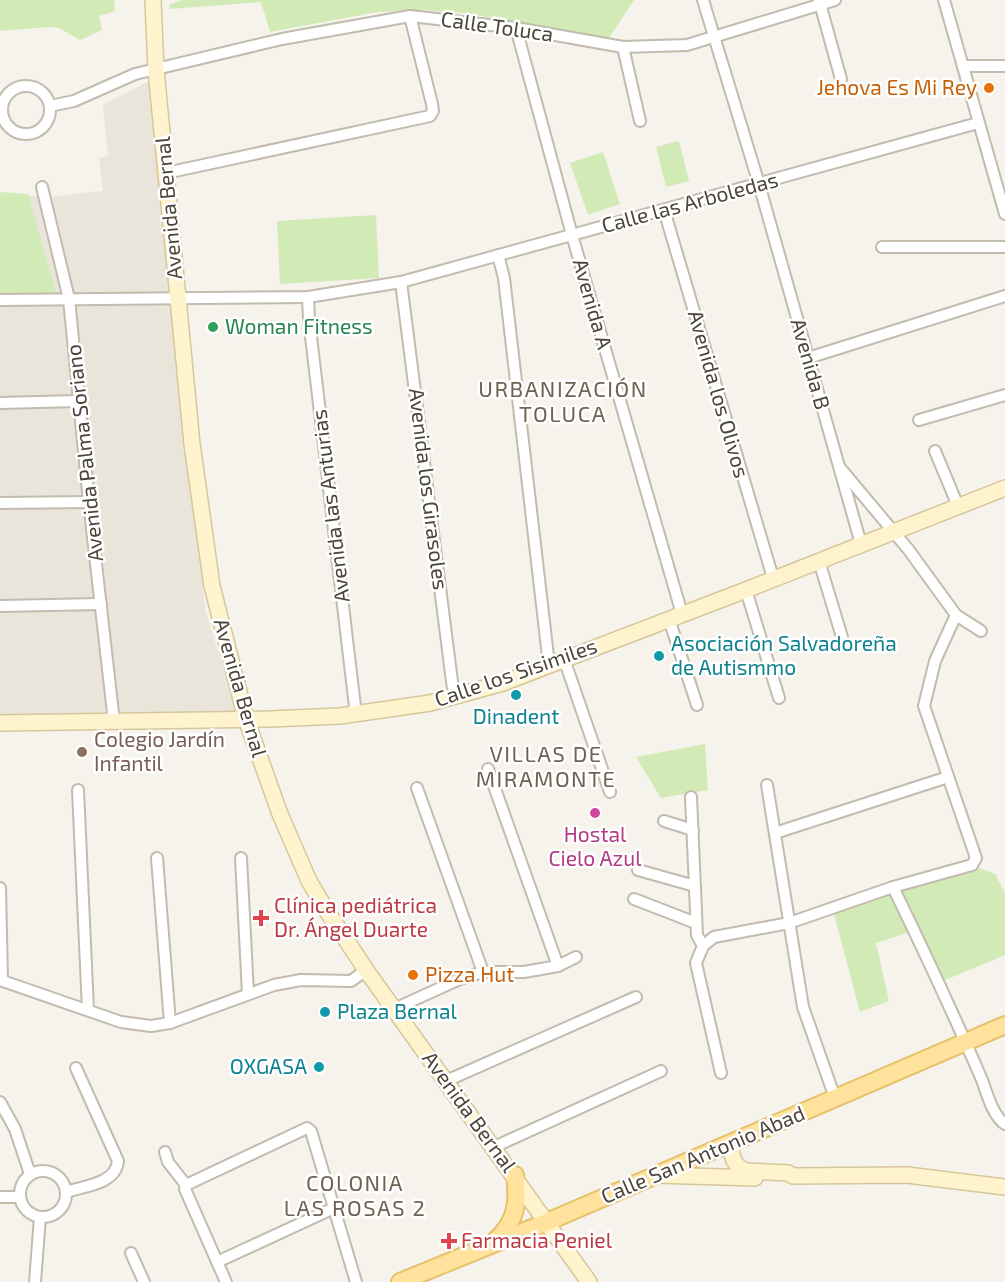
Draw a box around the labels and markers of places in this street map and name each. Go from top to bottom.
place label: Jehova Es Mi Rey [817,74,977,99]
marker: Jehova Es Mi Rey [982,81,996,95]
place label: Woman Fitness [225,313,373,338]
marker: Woman Fitness [206,320,220,334]
place label: Asociación Salvadoreña de Autismmo [671,630,897,679]
marker: Asociación Salvadoreña de Autismmo [652,649,666,663]
marker: Dinadent [509,688,523,702]
place label: Dinadent [473,703,559,728]
place label: Colegio Jardín Infantil [94,726,225,775]
marker: Colegio Jardín Infantil [75,745,89,759]
marker: Hostal Cielo Azul [588,806,602,820]
place label: Hostal Cielo Azul [549,821,642,870]
place label: Clínica pediátrica Dr. Ángel Duarte [274,892,437,941]
marker: Clínica pediátrica Dr. Ángel Duarte [252,909,270,927]
place label: Pizza Hut [425,961,514,986]
marker: Pizza Hut [406,968,420,982]
place label: Plaza Bernal [337,998,458,1023]
marker: Plaza Bernal [318,1005,332,1019]
place label: OXGASA [230,1053,307,1078]
marker: OXGASA [312,1060,326,1074]
place label: Farmacia Peniel [461,1227,613,1252]
marker: Farmacia Peniel [442,1234,456,1248]

